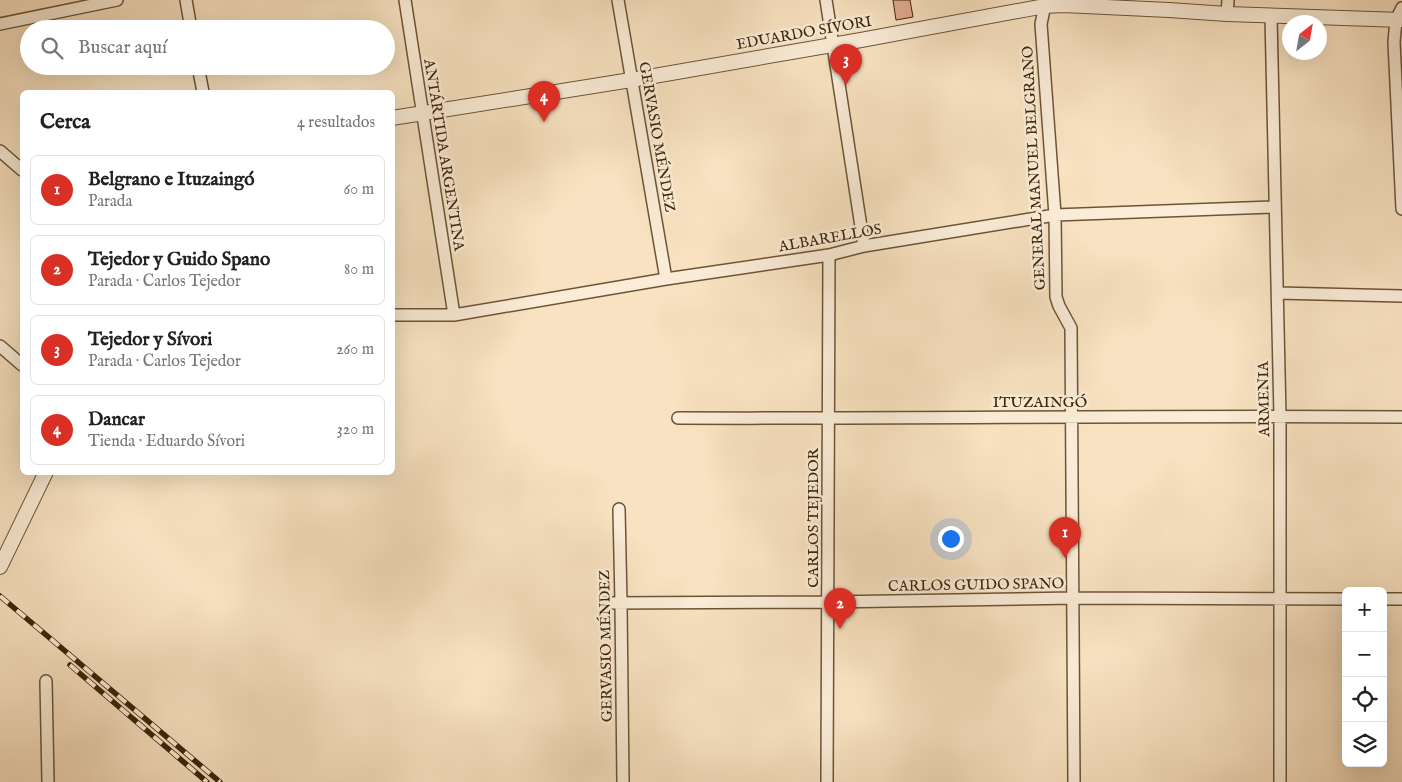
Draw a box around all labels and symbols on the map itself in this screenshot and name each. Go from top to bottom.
street label: EDUARDO SÍVORI [735,12,874,54]
north arrow [1282,15,1327,60]
pin: 3 [830,44,862,85]
street label: GENERAL MANUEL BELGRANO [1018,45,1050,291]
street label: ANTÁRTIDA ARGENTINA [419,57,469,253]
street label: GERVASIO MÉNDEZ [634,60,680,214]
pin: 4 [528,81,560,122]
street label: ALBARELLOS [776,220,883,257]
street label: ARMENIA [1254,360,1274,438]
street label: ITUZAINGÓ [993,393,1087,412]
street label: CARLOS TEJEDOR [804,448,823,588]
pin: 1 [1049,517,1081,558]
your location [938,526,964,552]
street label: GERVASIO MÉNDEZ [595,569,617,722]
street label: CARLOS GUIDO SPANO [888,574,1064,596]
pin: 2 [824,588,856,629]

